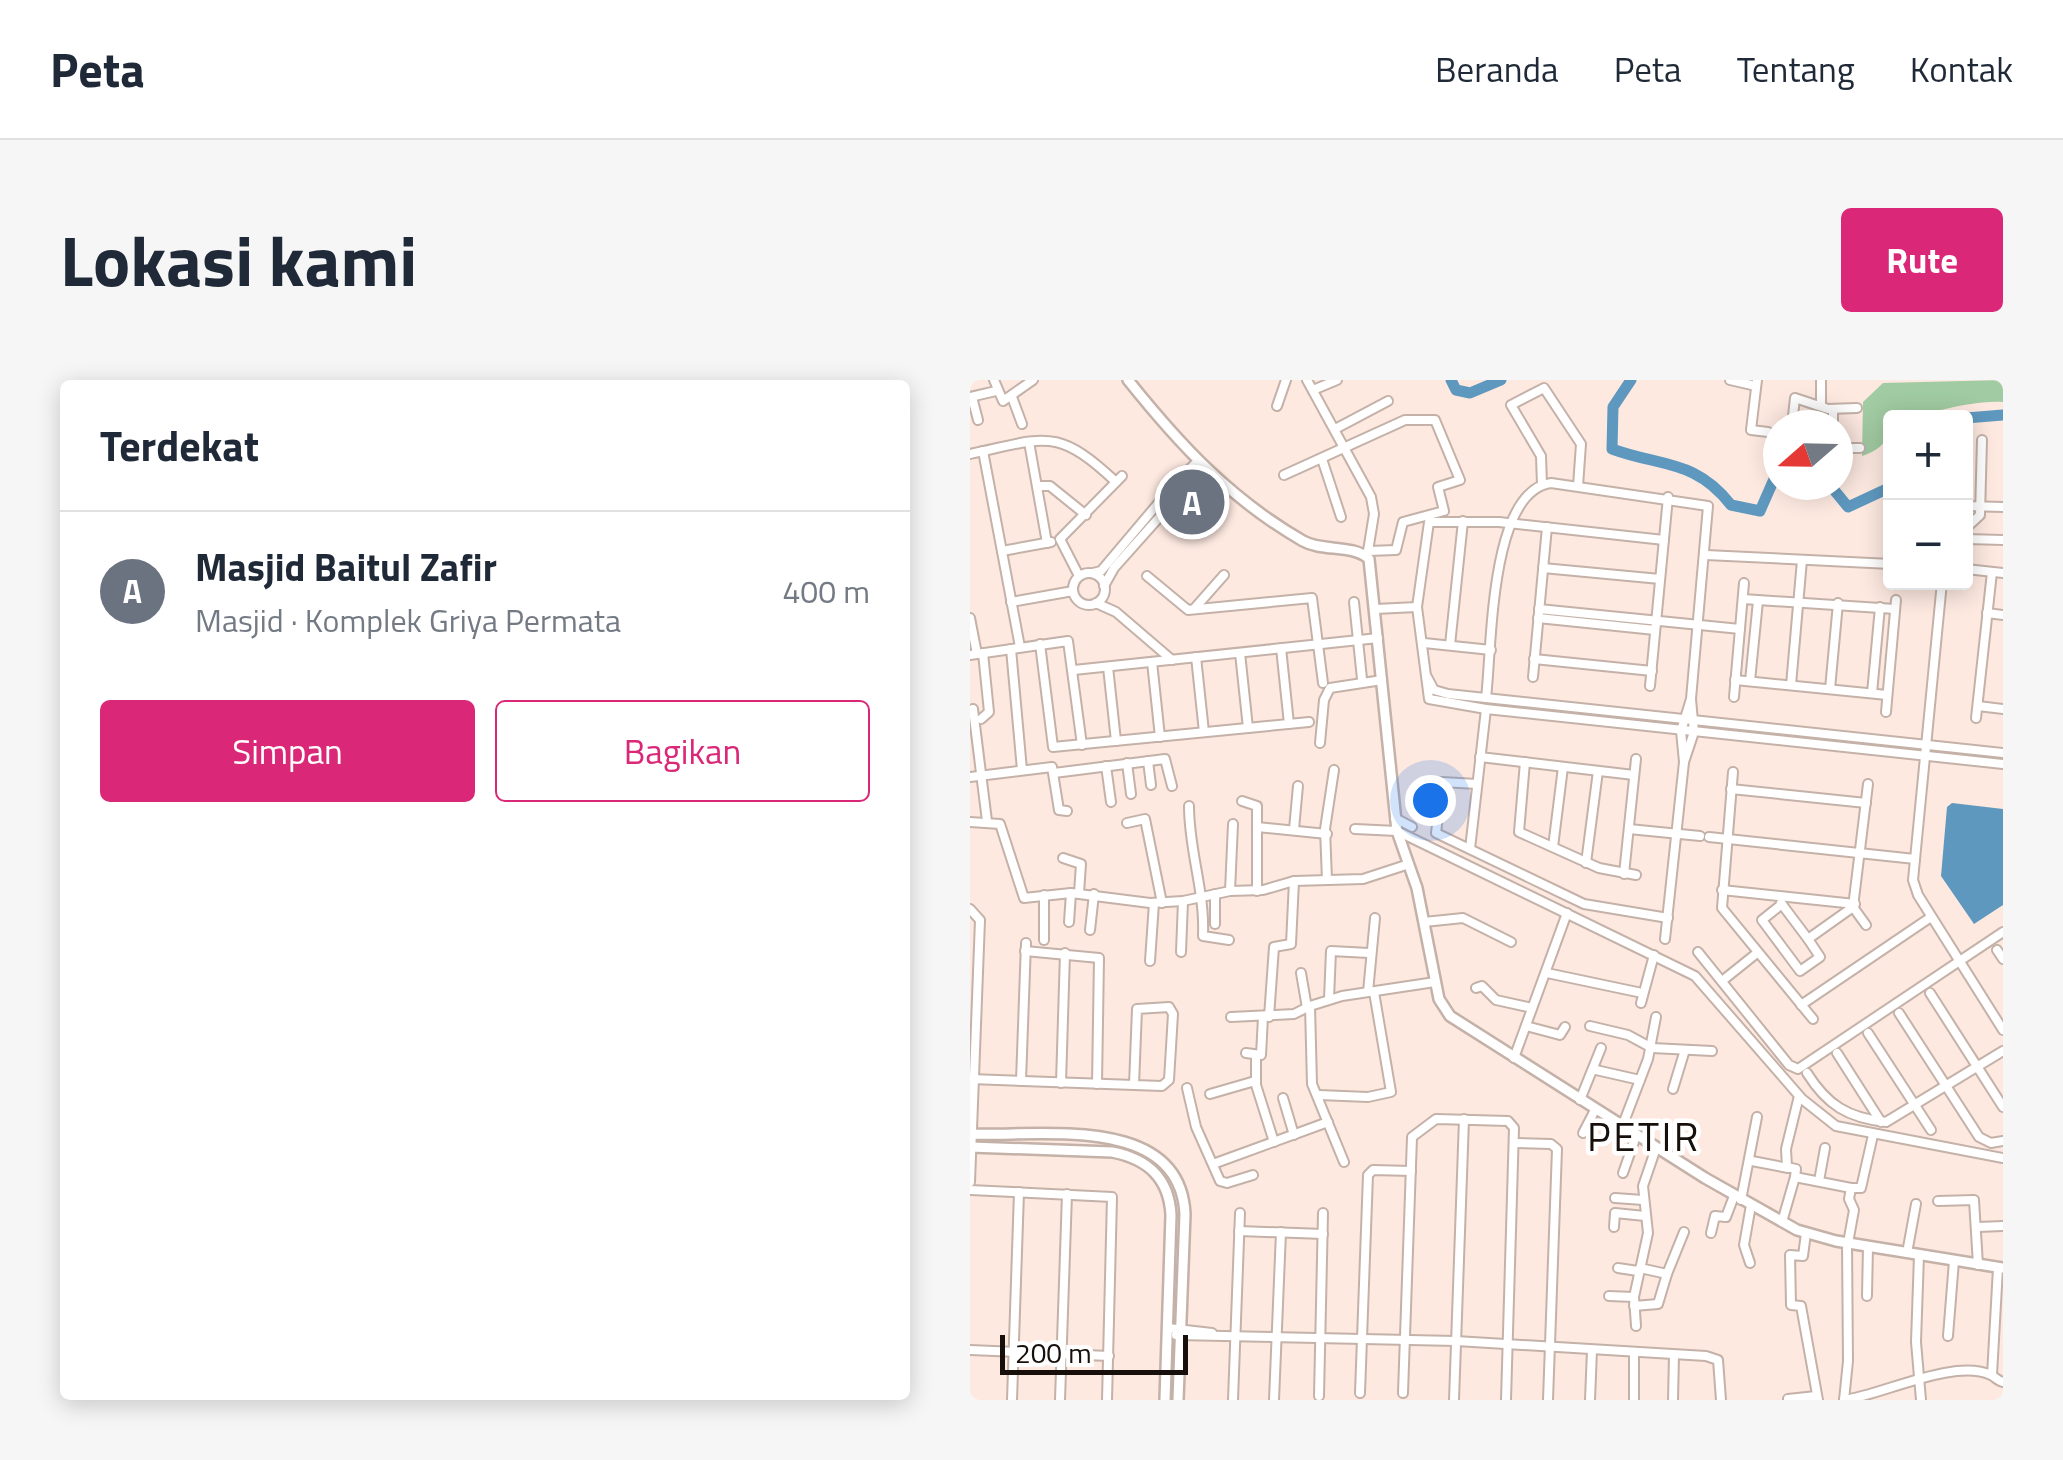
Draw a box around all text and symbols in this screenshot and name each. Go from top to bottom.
text: Peta [50,33,145,106]
text: Beranda [1435,42,1559,96]
text: Peta [1614,42,1682,96]
text: Tentang [1737,42,1855,96]
text: Kontak [1910,42,2013,96]
text: Lokasi kami [60,207,417,313]
button: Rute [1841,208,2003,312]
north arrow [1763,410,1853,500]
map controls [1883,410,1973,590]
button: + [1883,410,1973,500]
text: Terdekat [100,413,259,477]
pin: A [1160,464,1224,540]
button: − [1883,500,1973,590]
text: Masjid Baitul Zafir [195,538,497,596]
text: A [123,567,142,615]
text: 400 m [782,567,870,615]
text: Masjid · Komplek Griya Permata [195,596,621,644]
button: Simpan [100,700,475,802]
button: Bagikan [495,700,870,802]
your location [1405,775,1456,826]
district label: PETIR [1587,1106,1701,1167]
scale bar [1000,1330,1188,1374]
text: 200 m [1015,1331,1092,1374]

